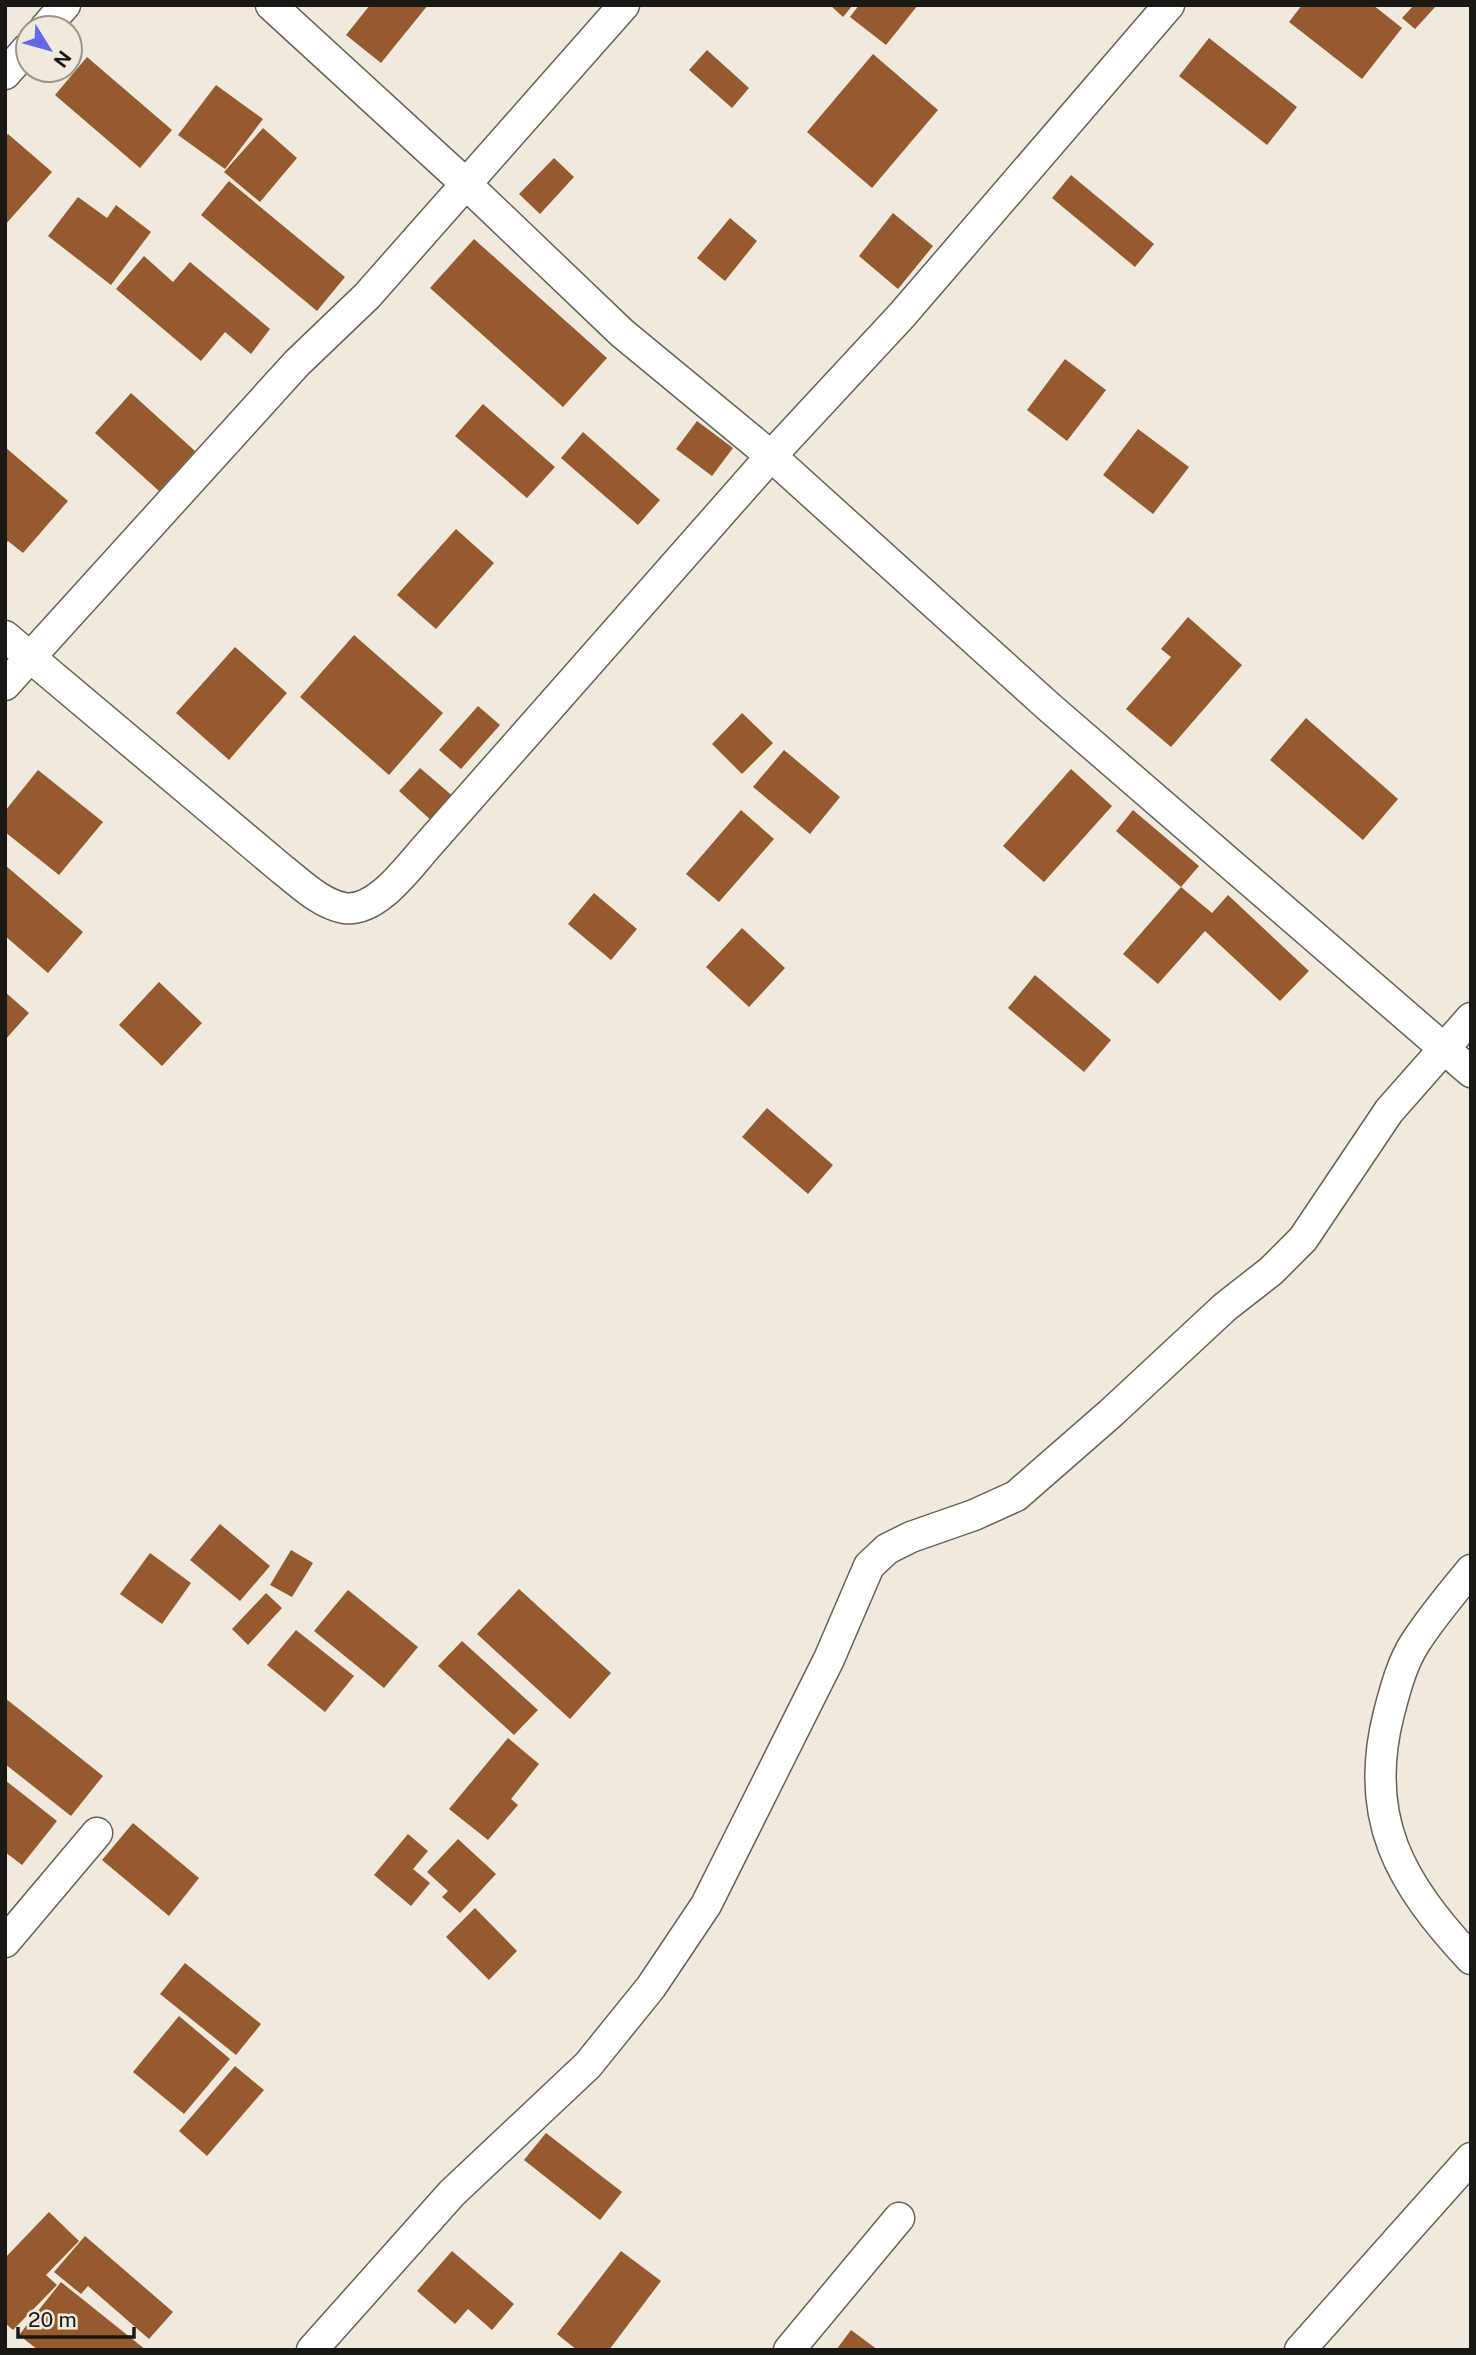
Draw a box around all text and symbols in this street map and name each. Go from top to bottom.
north arrow [14,14,84,84]
text: N [49,47,76,72]
scale bar [18,2296,133,2340]
text: 20 m [28,2307,77,2332]

